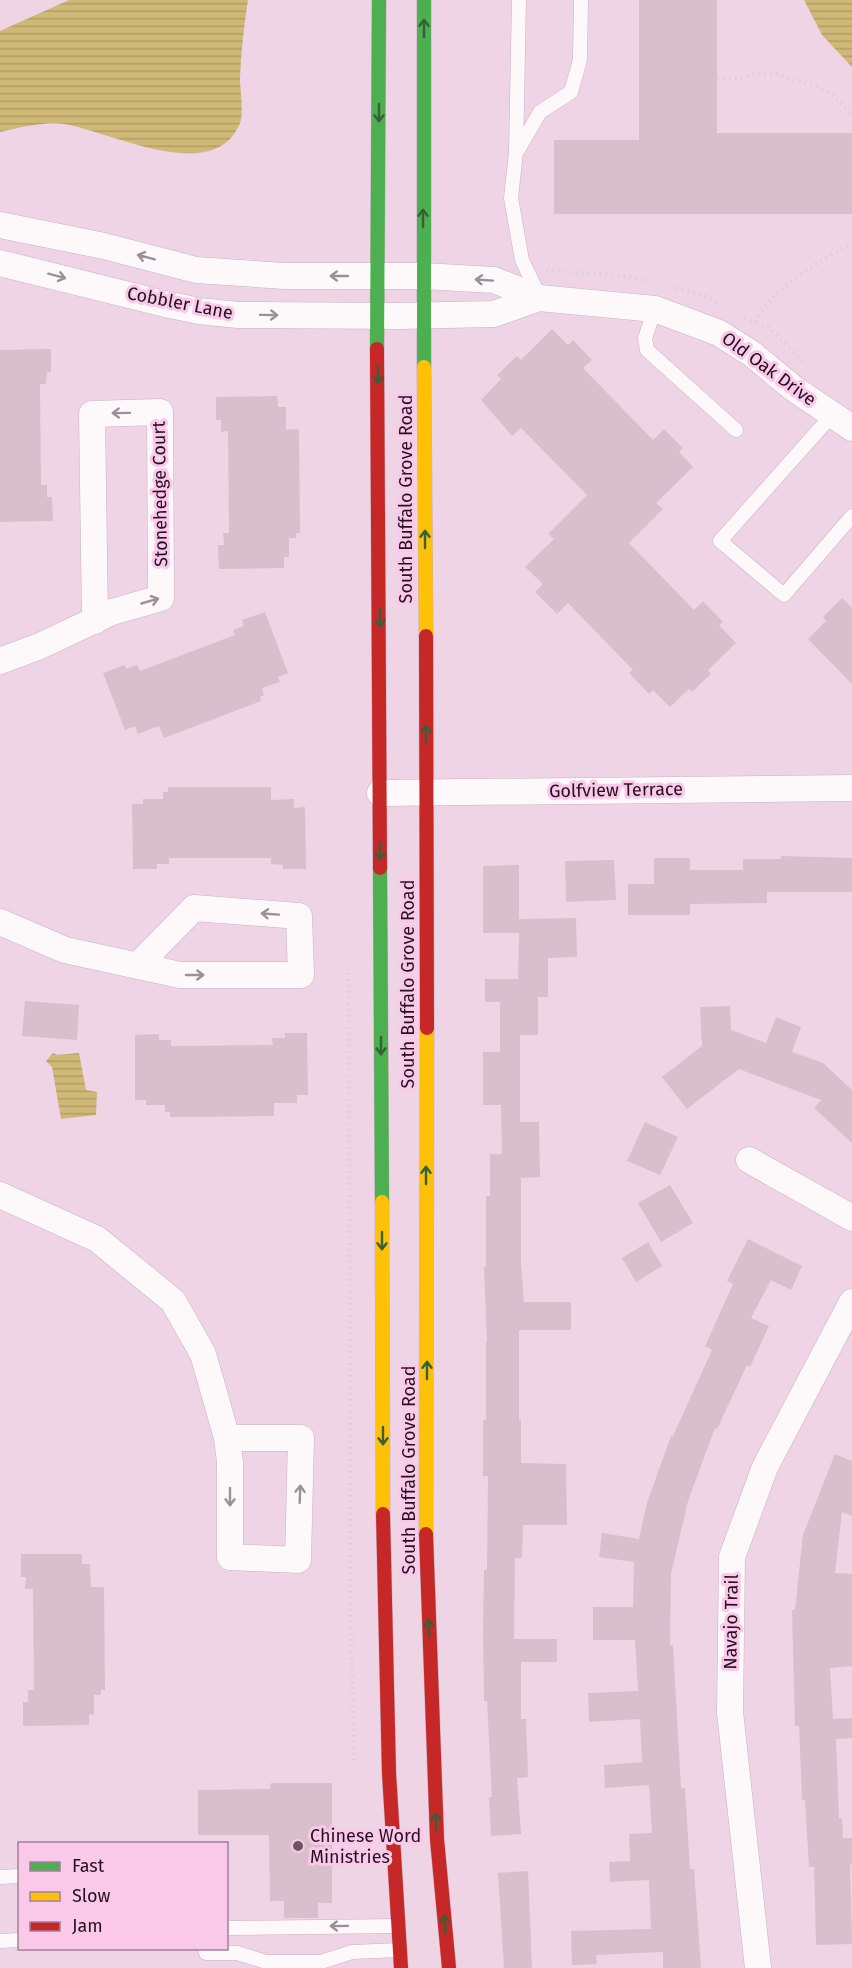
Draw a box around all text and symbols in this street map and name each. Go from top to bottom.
one-way arrow [418,18,430,38]
one-way arrow [373,102,385,122]
one-way arrow [417,208,429,228]
one-way arrow [137,251,156,262]
one-way arrow [330,270,350,282]
one-way arrow [47,271,66,282]
one-way arrow [475,274,495,285]
street label: Cobbler Lane [125,282,235,324]
one-way arrow [258,309,278,321]
street label: Old Oak Drive [717,327,821,411]
one-way arrow [372,364,384,384]
street label: South Buffalo Grove Road [395,395,417,603]
one-way arrow [111,407,131,419]
street label: Stonehedge Court [148,420,172,567]
one-way arrow [419,530,430,550]
one-way arrow [140,595,159,606]
one-way arrow [374,607,386,627]
one-way arrow [420,725,432,745]
street label: Golfview Terrace [549,778,683,802]
one-way arrow [375,841,386,861]
street label: South Buffalo Grove Road [397,880,419,1088]
one-way arrow [260,908,280,919]
one-way arrow [184,969,204,981]
one-way arrow [375,1035,387,1055]
one-way arrow [420,1165,432,1185]
one-way arrow [376,1230,388,1250]
one-way arrow [421,1360,433,1380]
street label: South Buffalo Grove Road [398,1366,420,1574]
one-way arrow [377,1425,389,1445]
one-way arrow [294,1484,305,1504]
one-way arrow [224,1486,236,1506]
street label: Navajo Trail [719,1574,743,1670]
one-way arrow [423,1618,434,1638]
one-way arrow [431,1813,442,1833]
place label: Chinese Word Ministries [310,1825,421,1868]
marker: Chinese Word Ministries [291,1839,305,1853]
legend [18,1842,228,1950]
text: Fast [72,1855,105,1877]
text: Slow [72,1885,111,1907]
text: Jam [72,1915,103,1937]
one-way arrow [439,1915,450,1935]
one-way arrow [329,1921,349,1932]

